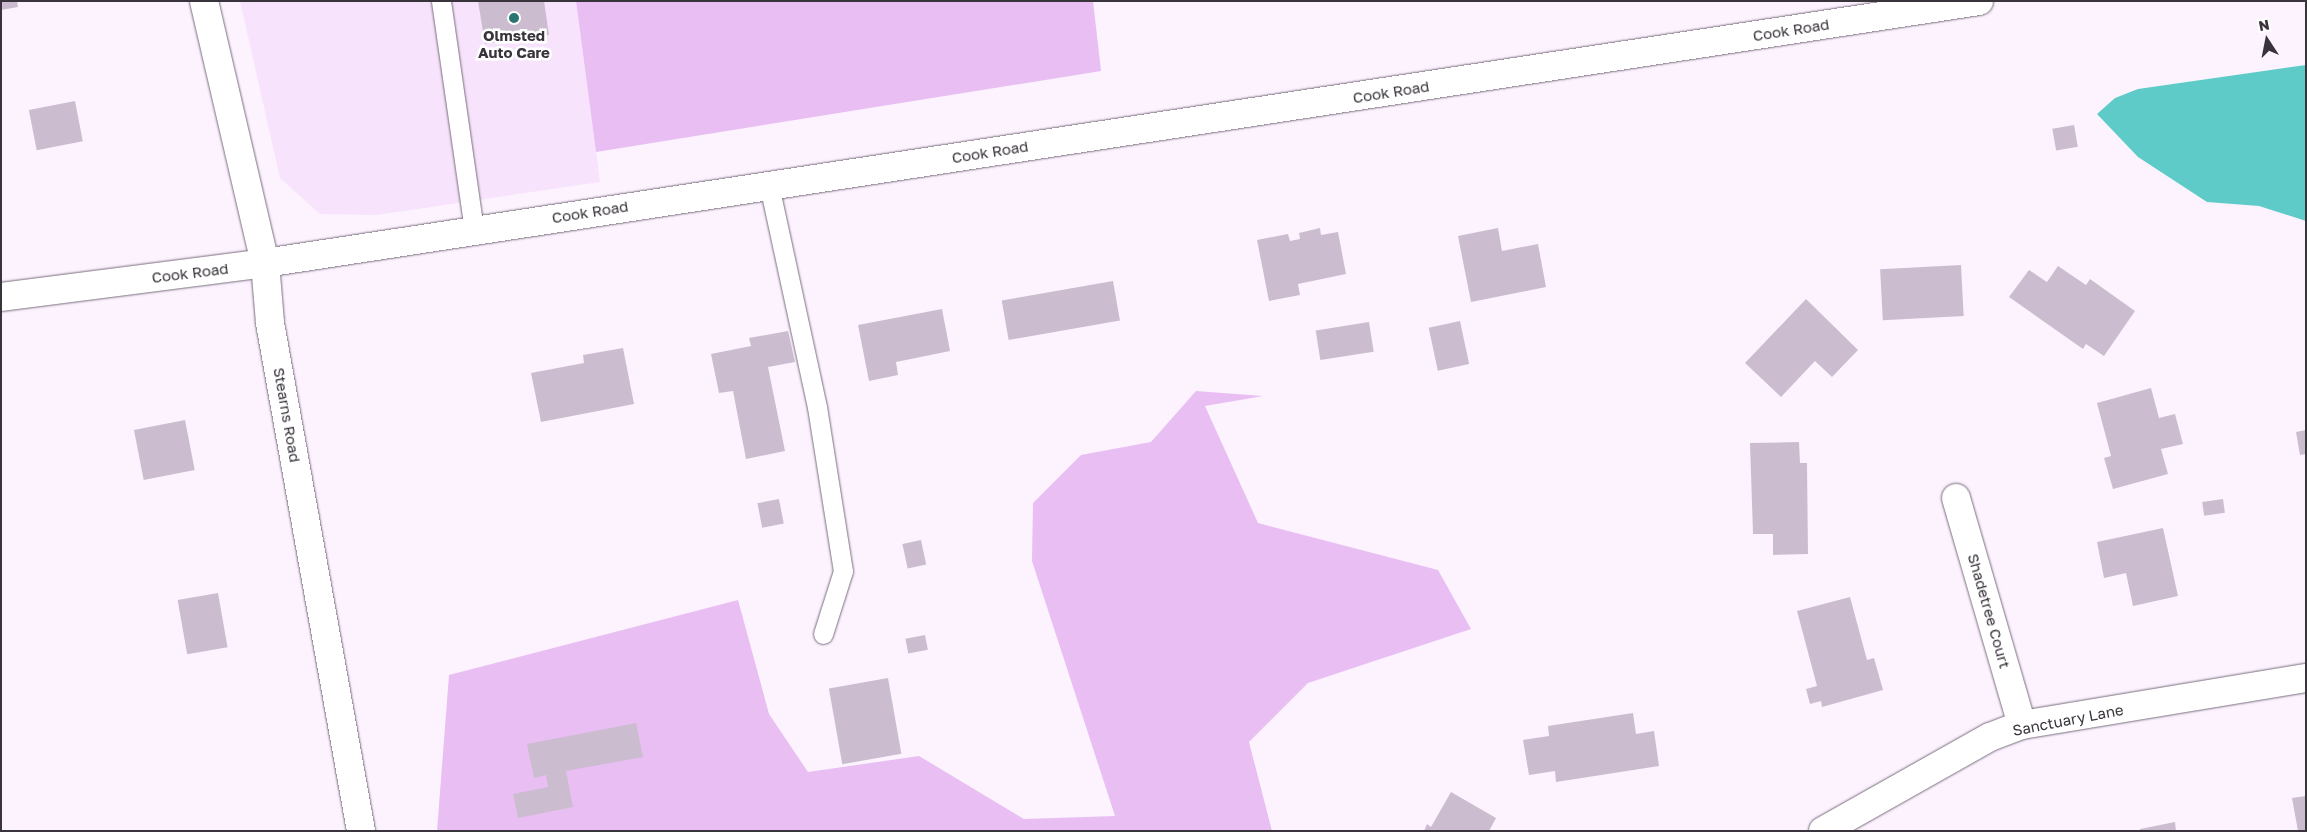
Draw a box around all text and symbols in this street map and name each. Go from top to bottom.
marker: Olmsted Auto Care [508,12,520,24]
street label: Cook Road [1751,15,1831,45]
north arrow [2242,15,2292,65]
text: N [2257,15,2271,34]
place label: Olmsted Auto Care [478,26,550,61]
street label: Cook Road [1351,77,1431,107]
street label: Cook Road [950,137,1030,167]
street label: Cook Road [550,197,630,227]
street label: Cook Road [151,259,229,287]
street label: Stearns Road [270,366,304,464]
street label: Shadetree Court [1964,552,2014,670]
street label: Sanctuary Lane [2011,700,2125,740]

